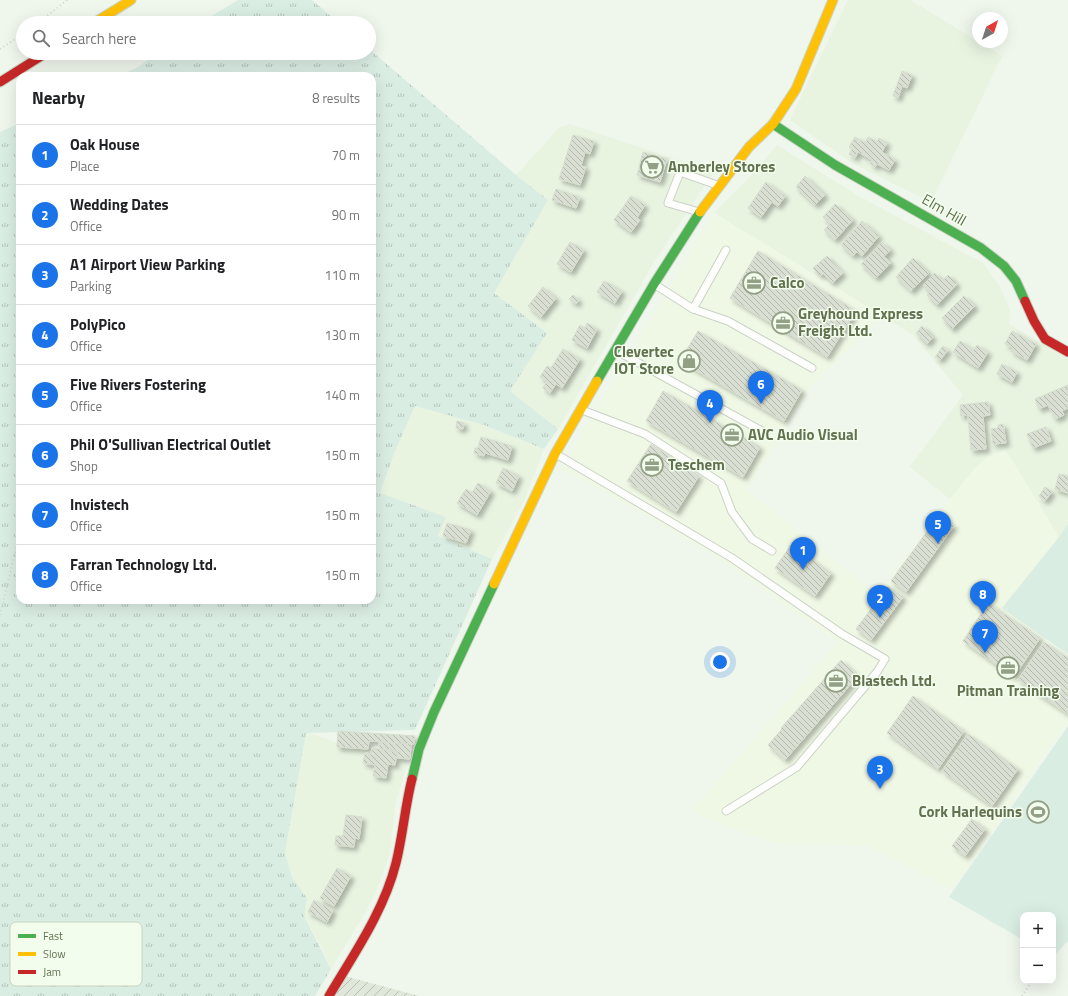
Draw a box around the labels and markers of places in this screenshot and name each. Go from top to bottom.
supermarket icon: Amberley Stores [639,154,665,180]
place label: Amberley Stores [668,155,775,178]
office icon: Calco [741,270,767,296]
place label: Calco [770,271,804,294]
place label: Greyhound Express Freight Ltd. [798,302,923,342]
office icon: Greyhound Express Freight Ltd. [770,310,796,336]
place label: Clevertec IOT Store [614,340,674,380]
shop icon: Clevertec IOT Store [676,348,702,374]
pin: 6 [748,371,774,404]
pin: 4 [697,390,723,423]
office icon: AVC Audio Visual [719,422,745,448]
place label: AVC Audio Visual [748,423,858,446]
office icon: Teschem [639,452,665,478]
place label: Teschem [668,453,725,476]
pin: 5 [925,511,951,544]
pin: 1 [790,537,816,570]
pin: 8 [970,581,996,614]
pin: 2 [867,585,893,618]
pin: 7 [972,620,998,653]
office icon: Pitman Training [995,655,1021,681]
office icon: Blastech Ltd. [823,668,849,694]
place label: Blastech Ltd. [852,669,936,692]
place label: Pitman Training [957,679,1059,702]
pin: 3 [867,756,893,789]
sports icon: Cork Harlequins [1025,799,1051,825]
place label: Cork Harlequins [919,800,1022,823]

